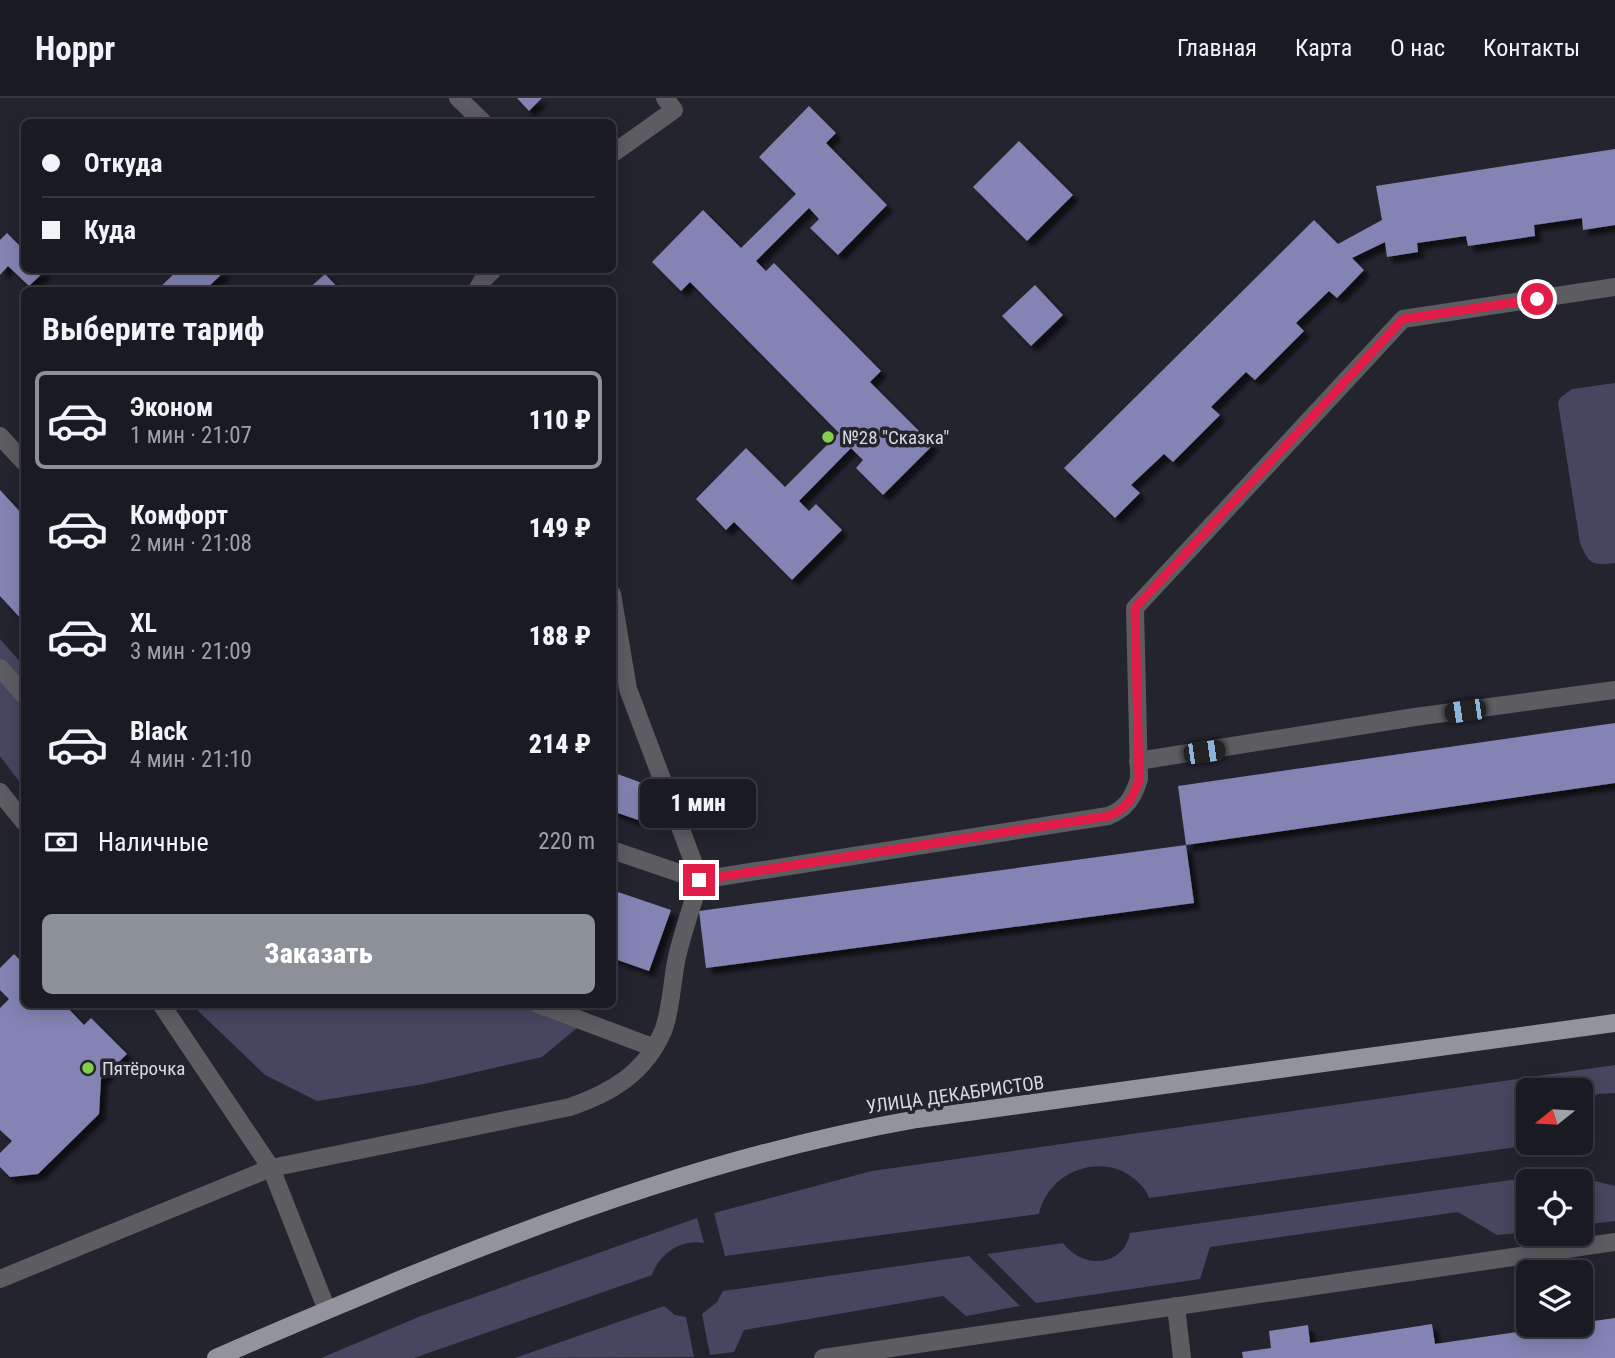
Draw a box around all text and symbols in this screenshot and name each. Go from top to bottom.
text: Hoppr [35,29,115,68]
text: Главная [1177,34,1257,62]
text: Карта [1295,34,1352,62]
text: О нас [1390,34,1445,62]
text: Контакты [1483,34,1580,62]
text: Откуда [84,148,162,178]
text: Куда [84,215,136,245]
route start [1521,283,1553,315]
text: Выберите тариф [42,310,264,348]
icon: car [46,389,109,452]
text: Эконом [130,392,213,422]
text: 110 ₽ [529,405,591,435]
text: 1 мин · 21:07 [130,422,252,449]
place label: №28 "Сказка" [842,426,949,449]
marker: №28 "Сказка" [820,429,836,445]
icon: car [46,497,109,560]
text: Комфорт [130,500,228,530]
text: 149 ₽ [529,513,591,543]
text: 2 мин · 21:08 [130,530,252,557]
icon: car [46,605,109,668]
text: XL [130,608,157,638]
text: 188 ₽ [529,621,591,651]
text: 3 мин · 21:09 [130,638,252,665]
car [1443,698,1488,724]
icon: car [46,713,109,776]
text: Black [130,716,188,746]
text: 214 ₽ [529,729,591,759]
car [1182,739,1227,765]
text: 4 мин · 21:10 [130,746,252,773]
callout: 1 мин [641,778,757,828]
text: 1 мин [670,790,726,817]
icon: cash [42,823,80,861]
text: Наличные [98,827,209,857]
text: 220 m [538,828,595,855]
route end [683,864,715,896]
button: Заказать [42,914,595,994]
place label: Пятёрочка [102,1057,185,1080]
marker: Пятёрочка [80,1060,96,1076]
street label: УЛИЦА ДЕКАБРИСТОВ [865,1071,1045,1118]
north arrow [1516,1078,1592,1155]
map controls [1516,1078,1593,1337]
button: locate [1516,1169,1593,1246]
button: layers [1516,1260,1593,1337]

